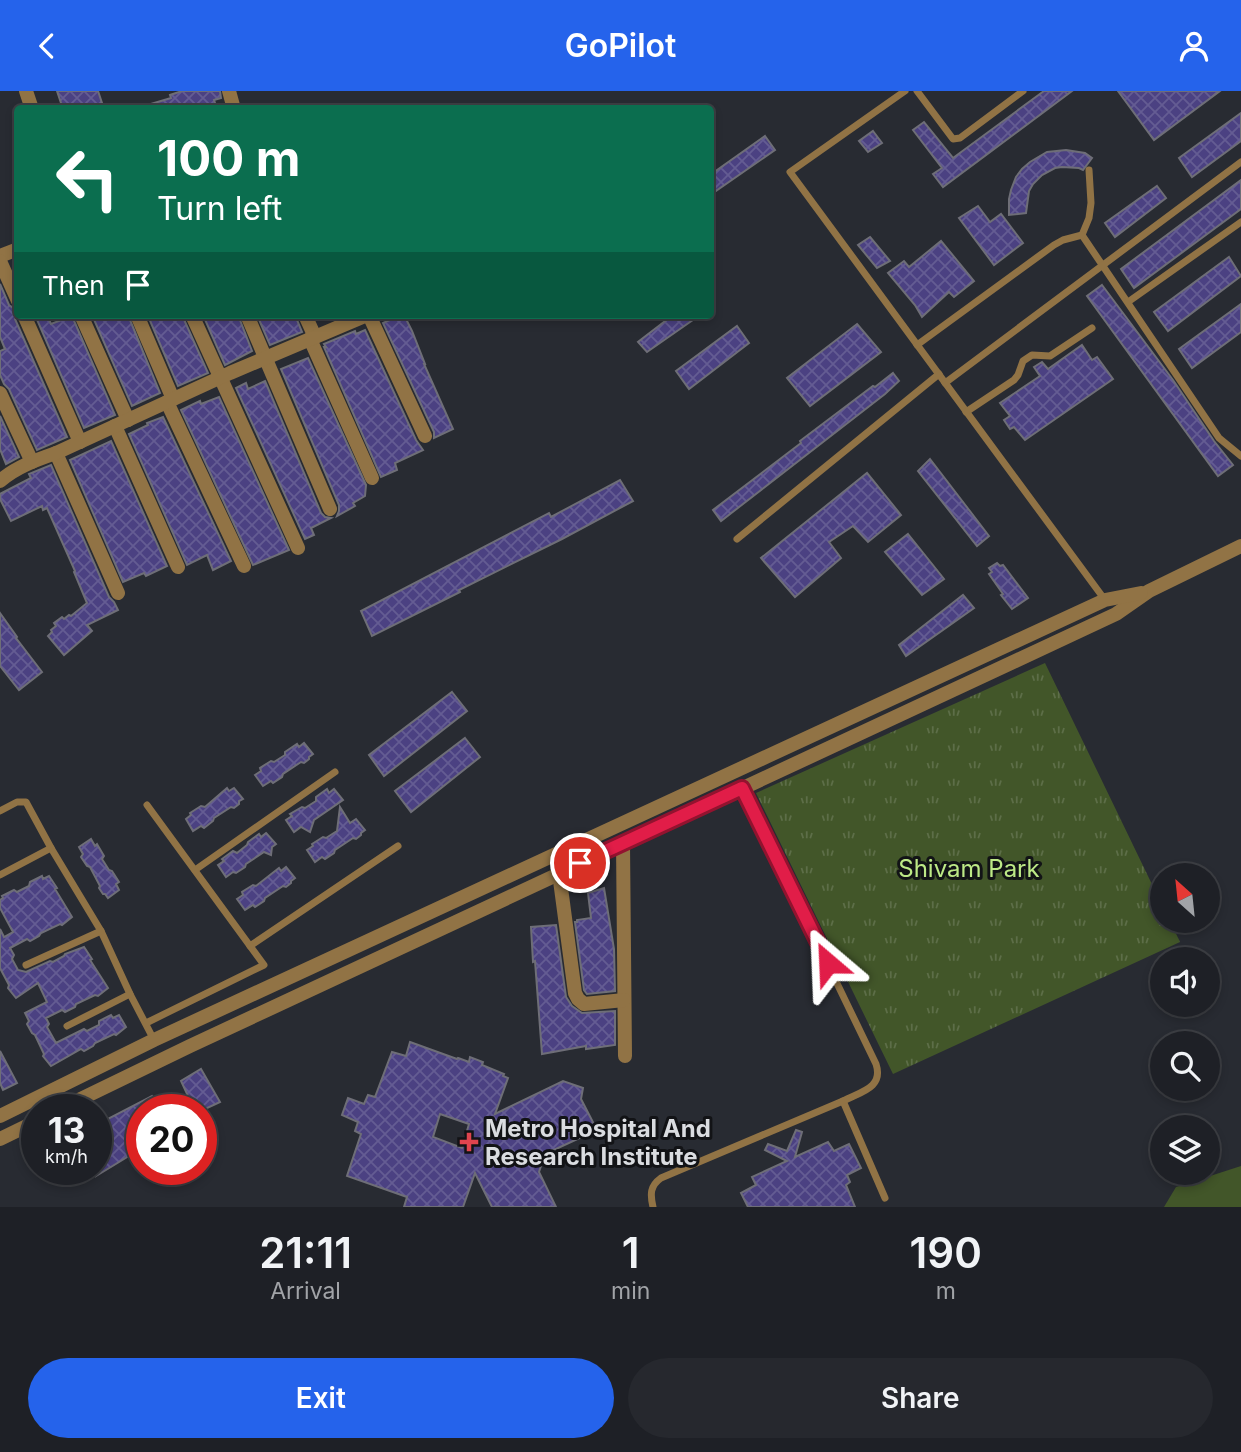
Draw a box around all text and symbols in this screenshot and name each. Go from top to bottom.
text: GoPilot [565,26,676,65]
icon: back [28,27,66,65]
icon: person [1175,27,1213,65]
text: 100 m [157,129,301,188]
icon: left [42,133,133,224]
text: Turn left [157,189,282,228]
icon: arrive [119,266,157,304]
text: Then [42,270,105,301]
pin [550,833,610,893]
icon: arrive [561,844,599,882]
park label: Shivam Park [898,854,1040,883]
north arrow [1150,863,1220,933]
map controls [1150,863,1220,1185]
position arrow [791,926,865,1000]
button: sound [1150,947,1220,1017]
button: search [1150,1031,1220,1101]
speed limit sign: 20 [126,1094,217,1185]
text: 13 [48,1109,85,1151]
place label: Metro Hospital And Research Institute [485,1114,711,1171]
button: layers [1150,1115,1220,1185]
marker: Metro Hospital And Research Institute [459,1132,479,1152]
text: km/h [45,1146,88,1167]
text: 21:11 [259,1227,352,1278]
text: 1 [622,1227,640,1278]
text: 190 [910,1227,982,1278]
text: Arrival [270,1277,341,1305]
text: min [611,1277,650,1305]
text: m [936,1277,956,1305]
button: Exit [28,1358,614,1438]
button: Share [628,1358,1213,1438]

